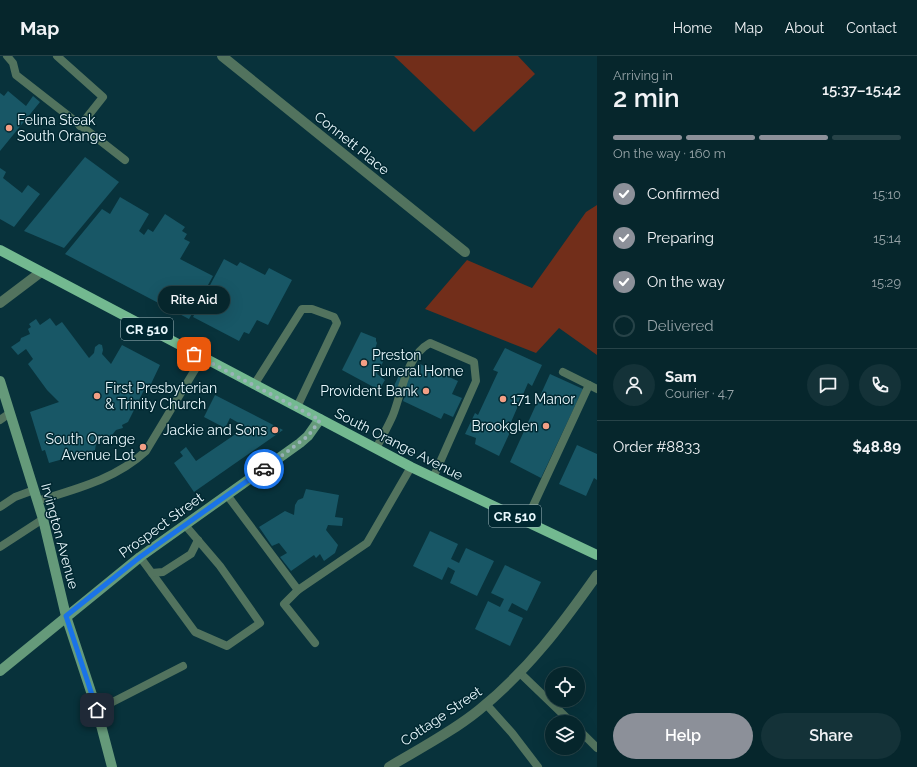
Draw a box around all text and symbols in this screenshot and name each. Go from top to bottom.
text: Map [20,17,59,39]
text: Home [673,20,712,36]
text: Map [734,20,763,36]
text: About [785,20,824,36]
text: Contact [846,20,897,36]
text: Arriving in [613,68,673,83]
text: 15:37–15:42 [822,81,901,99]
text: 2 min [613,83,680,113]
street label: Connett Place [311,108,393,178]
place label: Felina Steak South Orange [17,112,107,144]
marker: Felina Steak South Orange [4,123,14,133]
text: On the way · 160 m [613,146,726,161]
icon: check [613,183,635,205]
text: Confirmed [647,185,720,203]
text: 15:10 [872,187,901,202]
icon: check [613,227,635,249]
text: Preparing [647,229,714,247]
text: 15:14 [873,231,901,246]
icon: check [613,271,635,293]
text: On the way [647,273,725,291]
text: 15:29 [872,275,901,290]
callout: Rite Aid [158,286,230,314]
text: Rite Aid [170,292,218,307]
text: Delivered [647,317,714,335]
road number: CR 510 [121,318,173,340]
pin [177,337,211,371]
icon: bag [183,343,205,365]
place label: Preston Funeral Home [372,347,464,379]
marker: Preston Funeral Home [359,358,369,368]
button: person [613,364,655,406]
button: chat [807,364,849,406]
button: phone [859,364,901,406]
text: Sam [665,368,697,386]
place label: First Presbyterian & Trinity Church [105,380,217,412]
place label: Provident Bank [320,383,419,399]
marker: Provident Bank [421,386,431,396]
text: Courier · 4.7 [665,386,734,401]
marker: First Presbyterian & Trinity Church [92,391,102,401]
place label: 171 Manor [511,391,575,407]
marker: 171 Manor [498,394,508,404]
street label: South Orange Avenue [332,405,466,483]
place label: Brookglen [471,418,538,434]
marker: Brookglen [541,421,551,431]
place label: Jackie and Sons [163,422,267,438]
marker: Jackie and Sons [270,425,280,435]
place label: South Orange Avenue Lot [45,431,135,463]
text: Order #8833 [613,438,700,456]
text: $48.89 [853,438,901,456]
marker: South Orange Avenue Lot [138,442,148,452]
courier [244,449,284,489]
icon: car [253,458,275,480]
street label: Irvington Avenue [38,481,82,591]
street label: Prospect Street [116,489,206,561]
road number: CR 510 [489,505,541,527]
map controls [545,667,585,755]
button: locate [545,667,585,707]
street label: Cottage Street [398,683,485,749]
pin [80,693,114,727]
icon: home [86,699,108,721]
button: Help [613,713,753,759]
button: Share [761,713,901,759]
button: layers [545,715,585,755]

